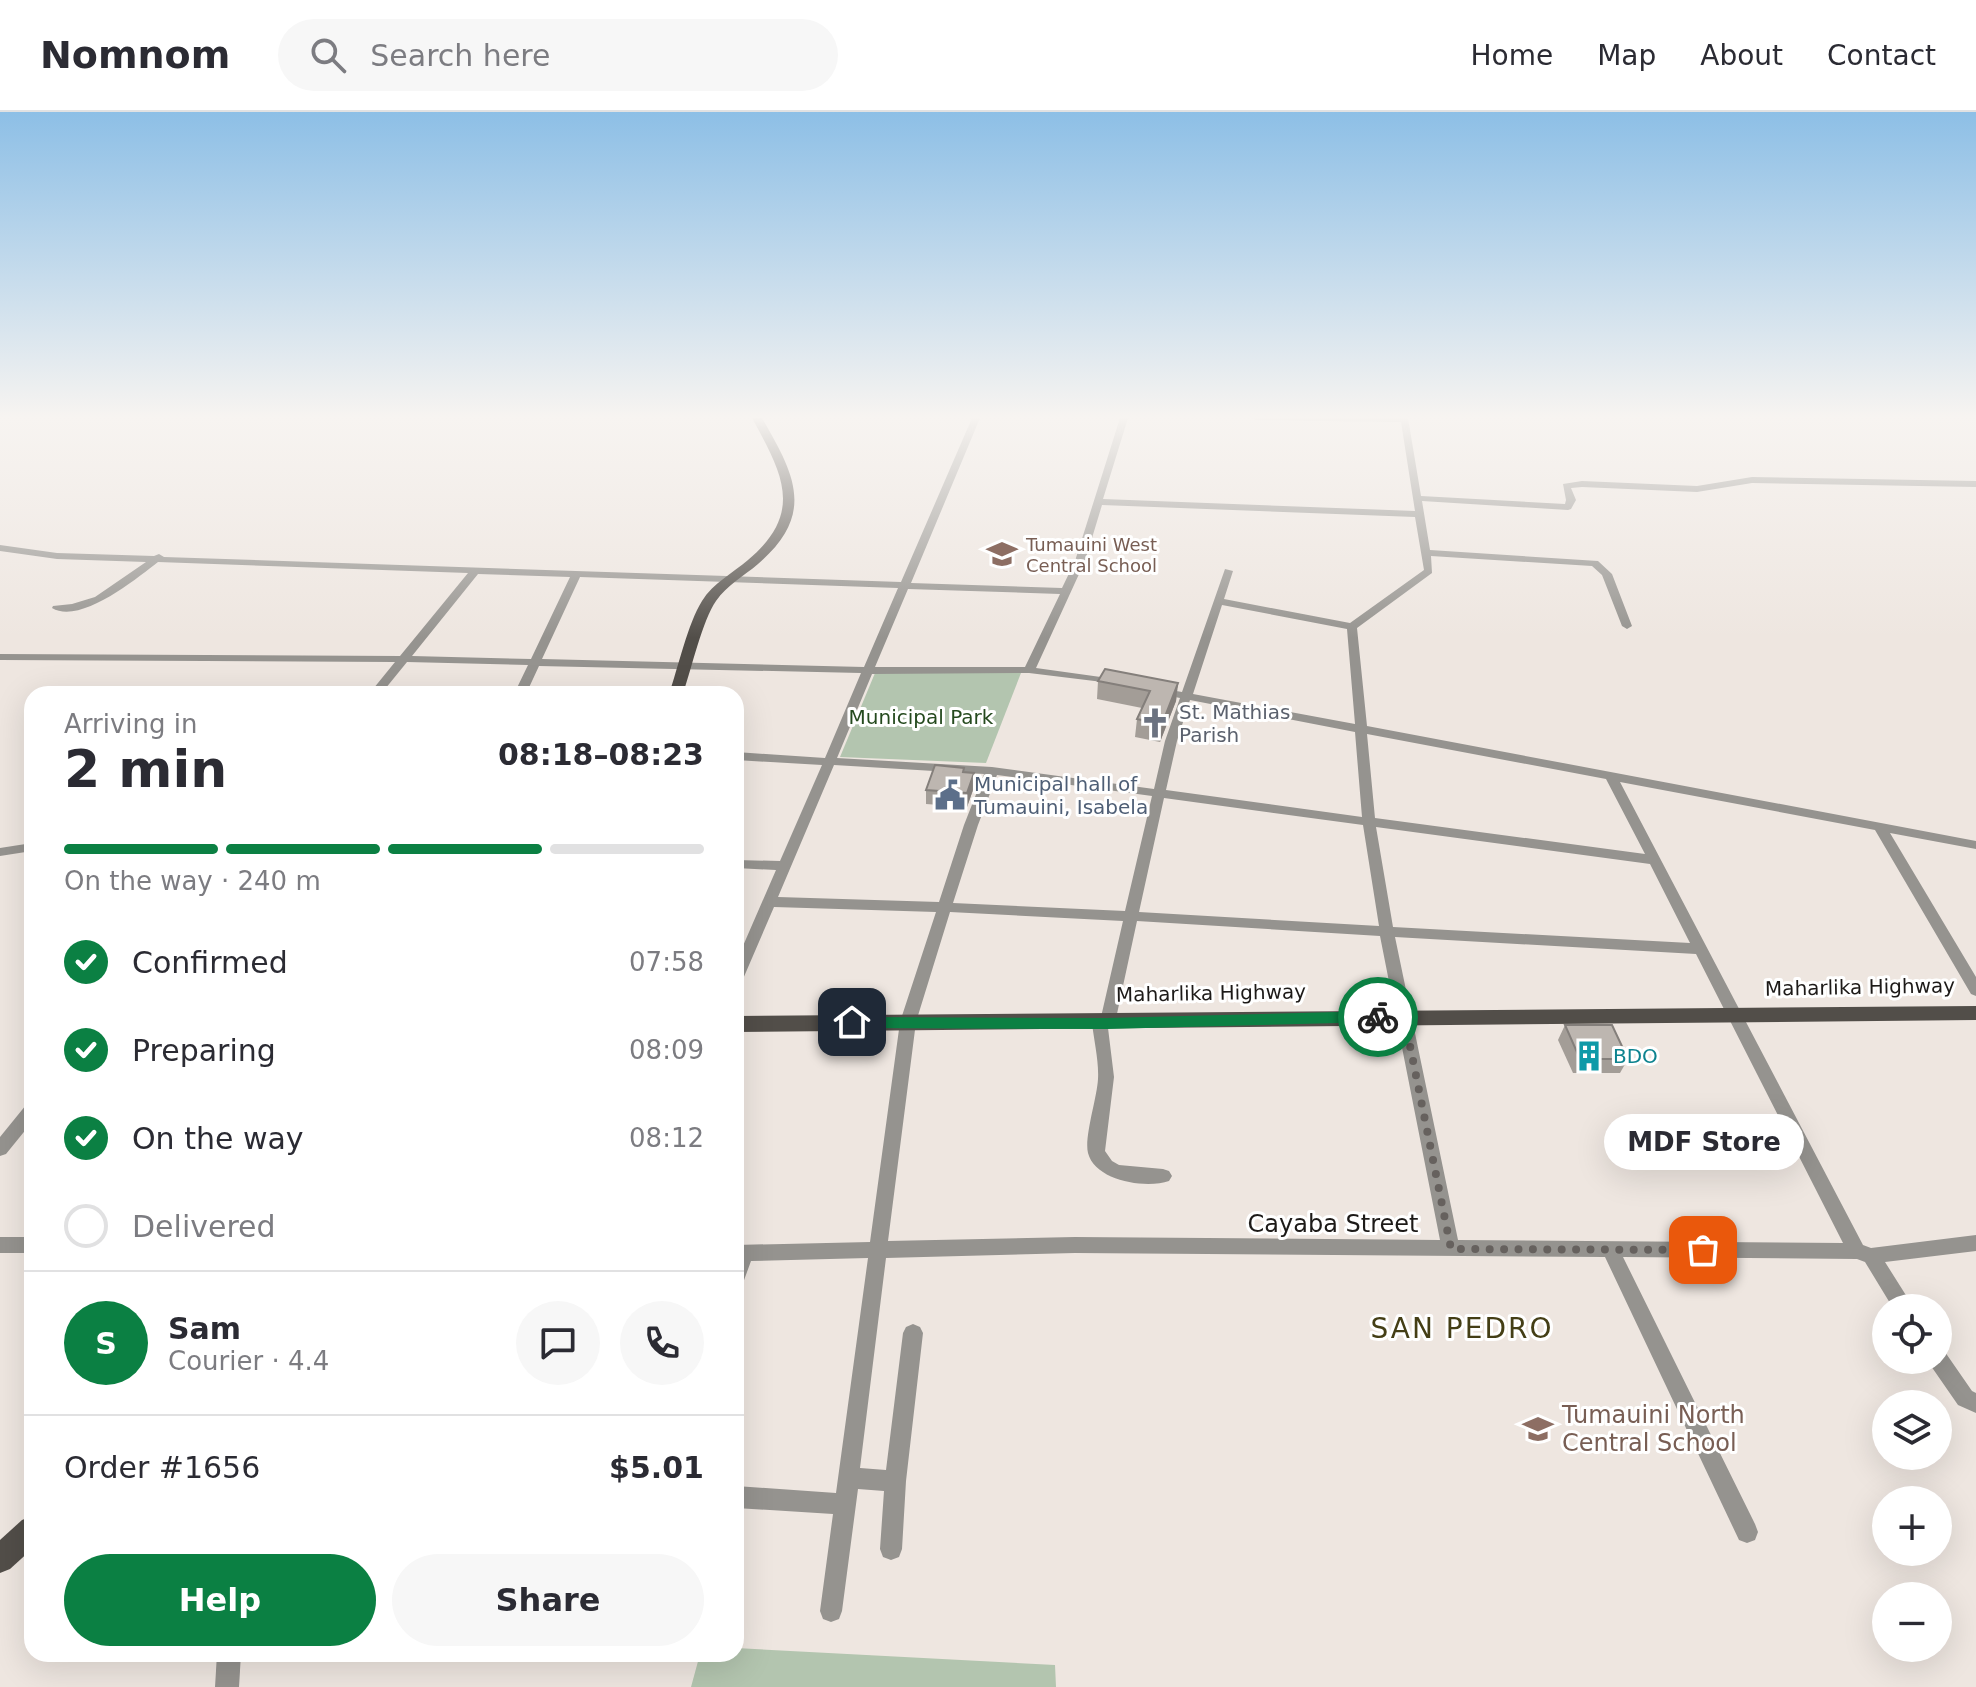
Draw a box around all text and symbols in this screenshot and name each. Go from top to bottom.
search box [278,19,838,91]
text: Nomnom [40,33,230,77]
icon: search [306,33,350,77]
text: Search here [370,38,550,73]
text: Home [1470,39,1553,72]
text: Map [1597,39,1656,72]
text: About [1700,39,1783,72]
text: Contact [1827,39,1936,72]
place label: Tumauini West Central School [1025,534,1157,576]
school or university icon: Tumauini West Central School [985,537,1019,571]
place label: St. Mathias Parish [1179,700,1291,747]
park label: Municipal Park [849,705,994,729]
church icon: St. Mathias Parish [1138,706,1172,740]
text: Arriving in [64,709,198,739]
text: 08:18–08:23 [498,737,704,772]
text: 2 min [64,739,227,799]
place label: Municipal hall of Tumauini, Isabela [973,772,1148,819]
public building icon: Municipal hall of Tumauini, Isabela [933,778,967,812]
text: On the way · 240 m [64,866,321,896]
icon: check [64,940,108,984]
text: Confirmed [132,945,288,980]
text: 07:58 [629,947,704,977]
street label: Maharlika Highway [1765,973,1955,1001]
courier [1338,977,1418,1057]
street label: Maharlika Highway [1116,979,1306,1007]
pin [818,988,886,1056]
icon: bike [1356,995,1400,1039]
icon: home [830,1000,874,1044]
icon: check [64,1028,108,1072]
text: Preparing [132,1033,276,1068]
text: 08:09 [629,1035,704,1065]
building icon: BDO [1572,1039,1606,1073]
place label: BDO [1613,1044,1658,1068]
callout: MDF Store [1603,1114,1803,1170]
icon: check [64,1116,108,1160]
text: On the way [132,1121,304,1156]
text: 08:12 [629,1123,704,1153]
text: MDF Store [1627,1127,1781,1157]
text: Delivered [132,1209,276,1244]
street label: Cayaba Street [1248,1210,1418,1238]
pin [1669,1216,1737,1284]
icon: bag [1681,1228,1725,1272]
map controls [1872,1294,1952,1662]
button: locate [1872,1294,1952,1374]
button: chat [516,1301,600,1385]
button: phone [620,1301,704,1385]
text: Sam [168,1311,241,1346]
district label: SAN PEDRO [1371,1312,1553,1345]
text: S [95,1326,117,1361]
text: Courier · 4.4 [168,1346,329,1376]
button: layers [1872,1390,1952,1470]
place label: Tumauini North Central School [1561,1401,1745,1457]
school or university icon: Tumauini North Central School [1521,1412,1555,1446]
text: Order #1656 [64,1450,260,1485]
text: $5.01 [609,1450,704,1485]
button: + [1872,1486,1952,1566]
button: Help [64,1554,376,1646]
button: Share [392,1554,704,1646]
button: − [1872,1582,1952,1662]

